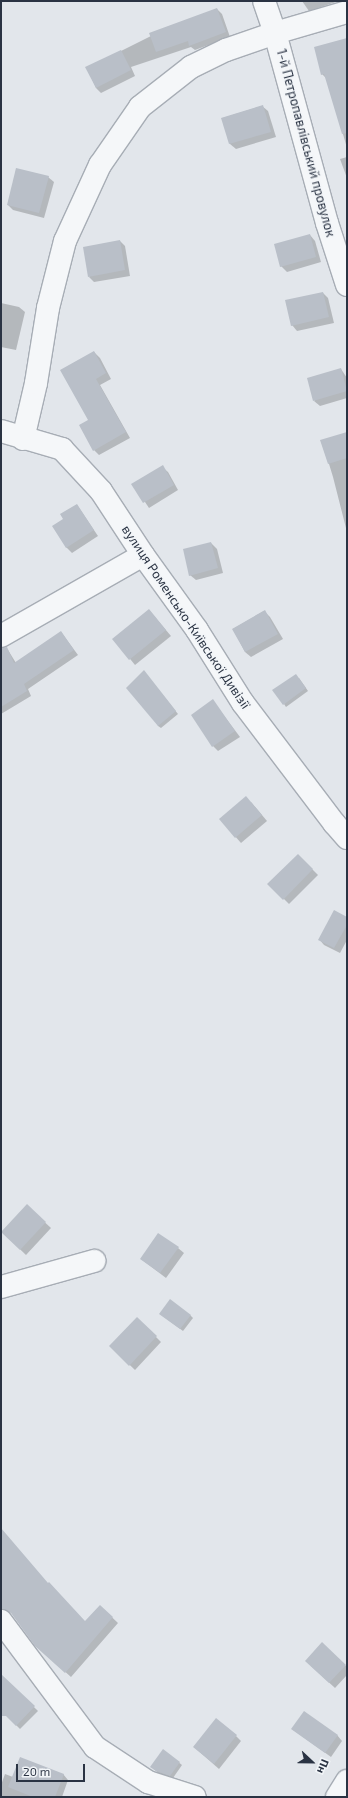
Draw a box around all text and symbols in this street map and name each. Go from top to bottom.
street label: 1-й Петропавлівський провулок [273,47,339,239]
street label: вулиця Роменсько-Київської Дивізії [118,522,254,712]
north arrow [292,1742,332,1782]
scale bar [18,1756,87,1782]
text: Пн [315,1758,332,1776]
text: 20 m [23,1764,50,1778]

